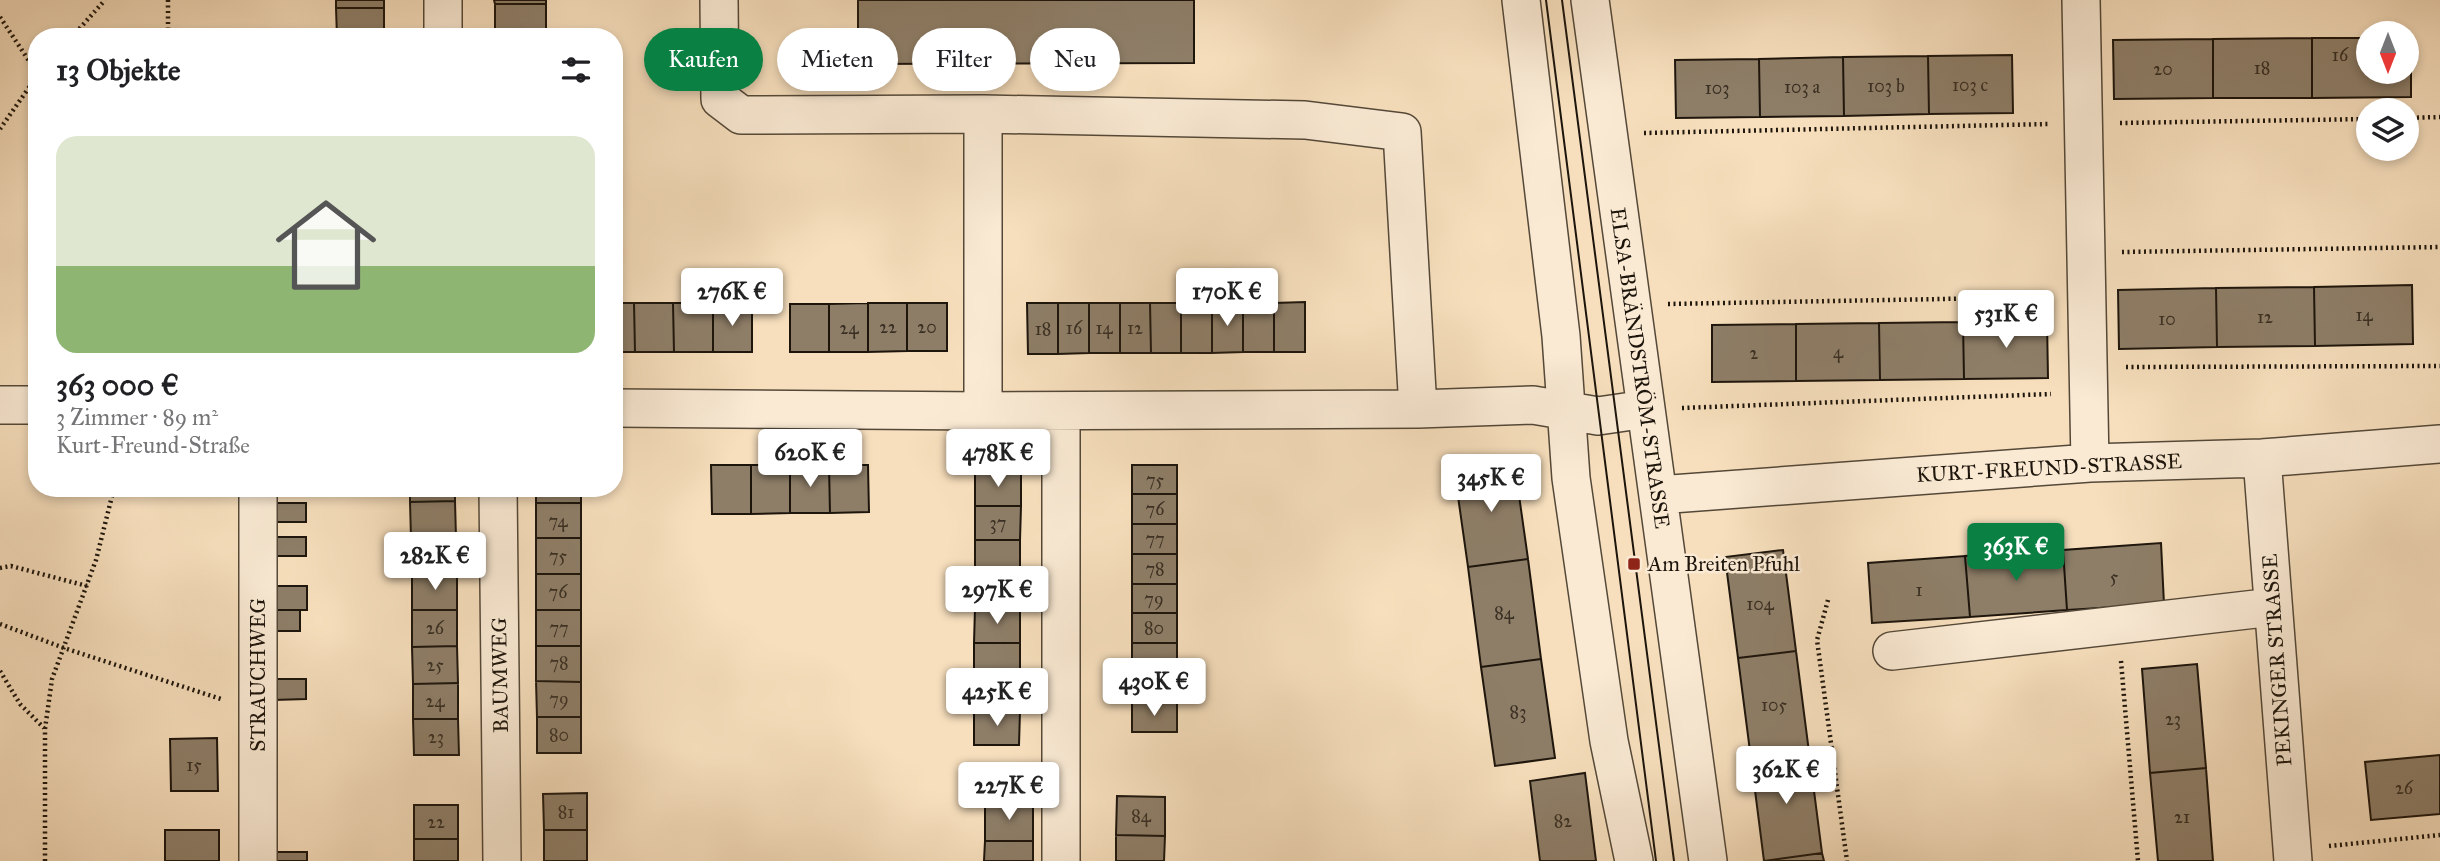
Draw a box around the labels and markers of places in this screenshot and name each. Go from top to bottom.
pin: 276K € [675,268,789,328]
pin: 170K € [1170,268,1284,328]
pin: 531K € [1949,290,2063,350]
pin: 620K € [753,430,867,489]
pin: 478K € [941,430,1055,489]
pin: 345K € [1434,454,1548,514]
pin: 363K € [1959,524,2073,583]
pin: 282K € [378,532,492,592]
place label: Am Breiten Pfuhl [1647,551,1800,577]
marker: Am Breiten Pfuhl [1626,556,1642,572]
pin: 297K € [940,566,1054,626]
pin: 430K € [1097,658,1211,718]
pin: 425K € [940,668,1054,728]
pin: 362K € [1729,746,1843,806]
pin: 227K € [952,762,1066,822]

